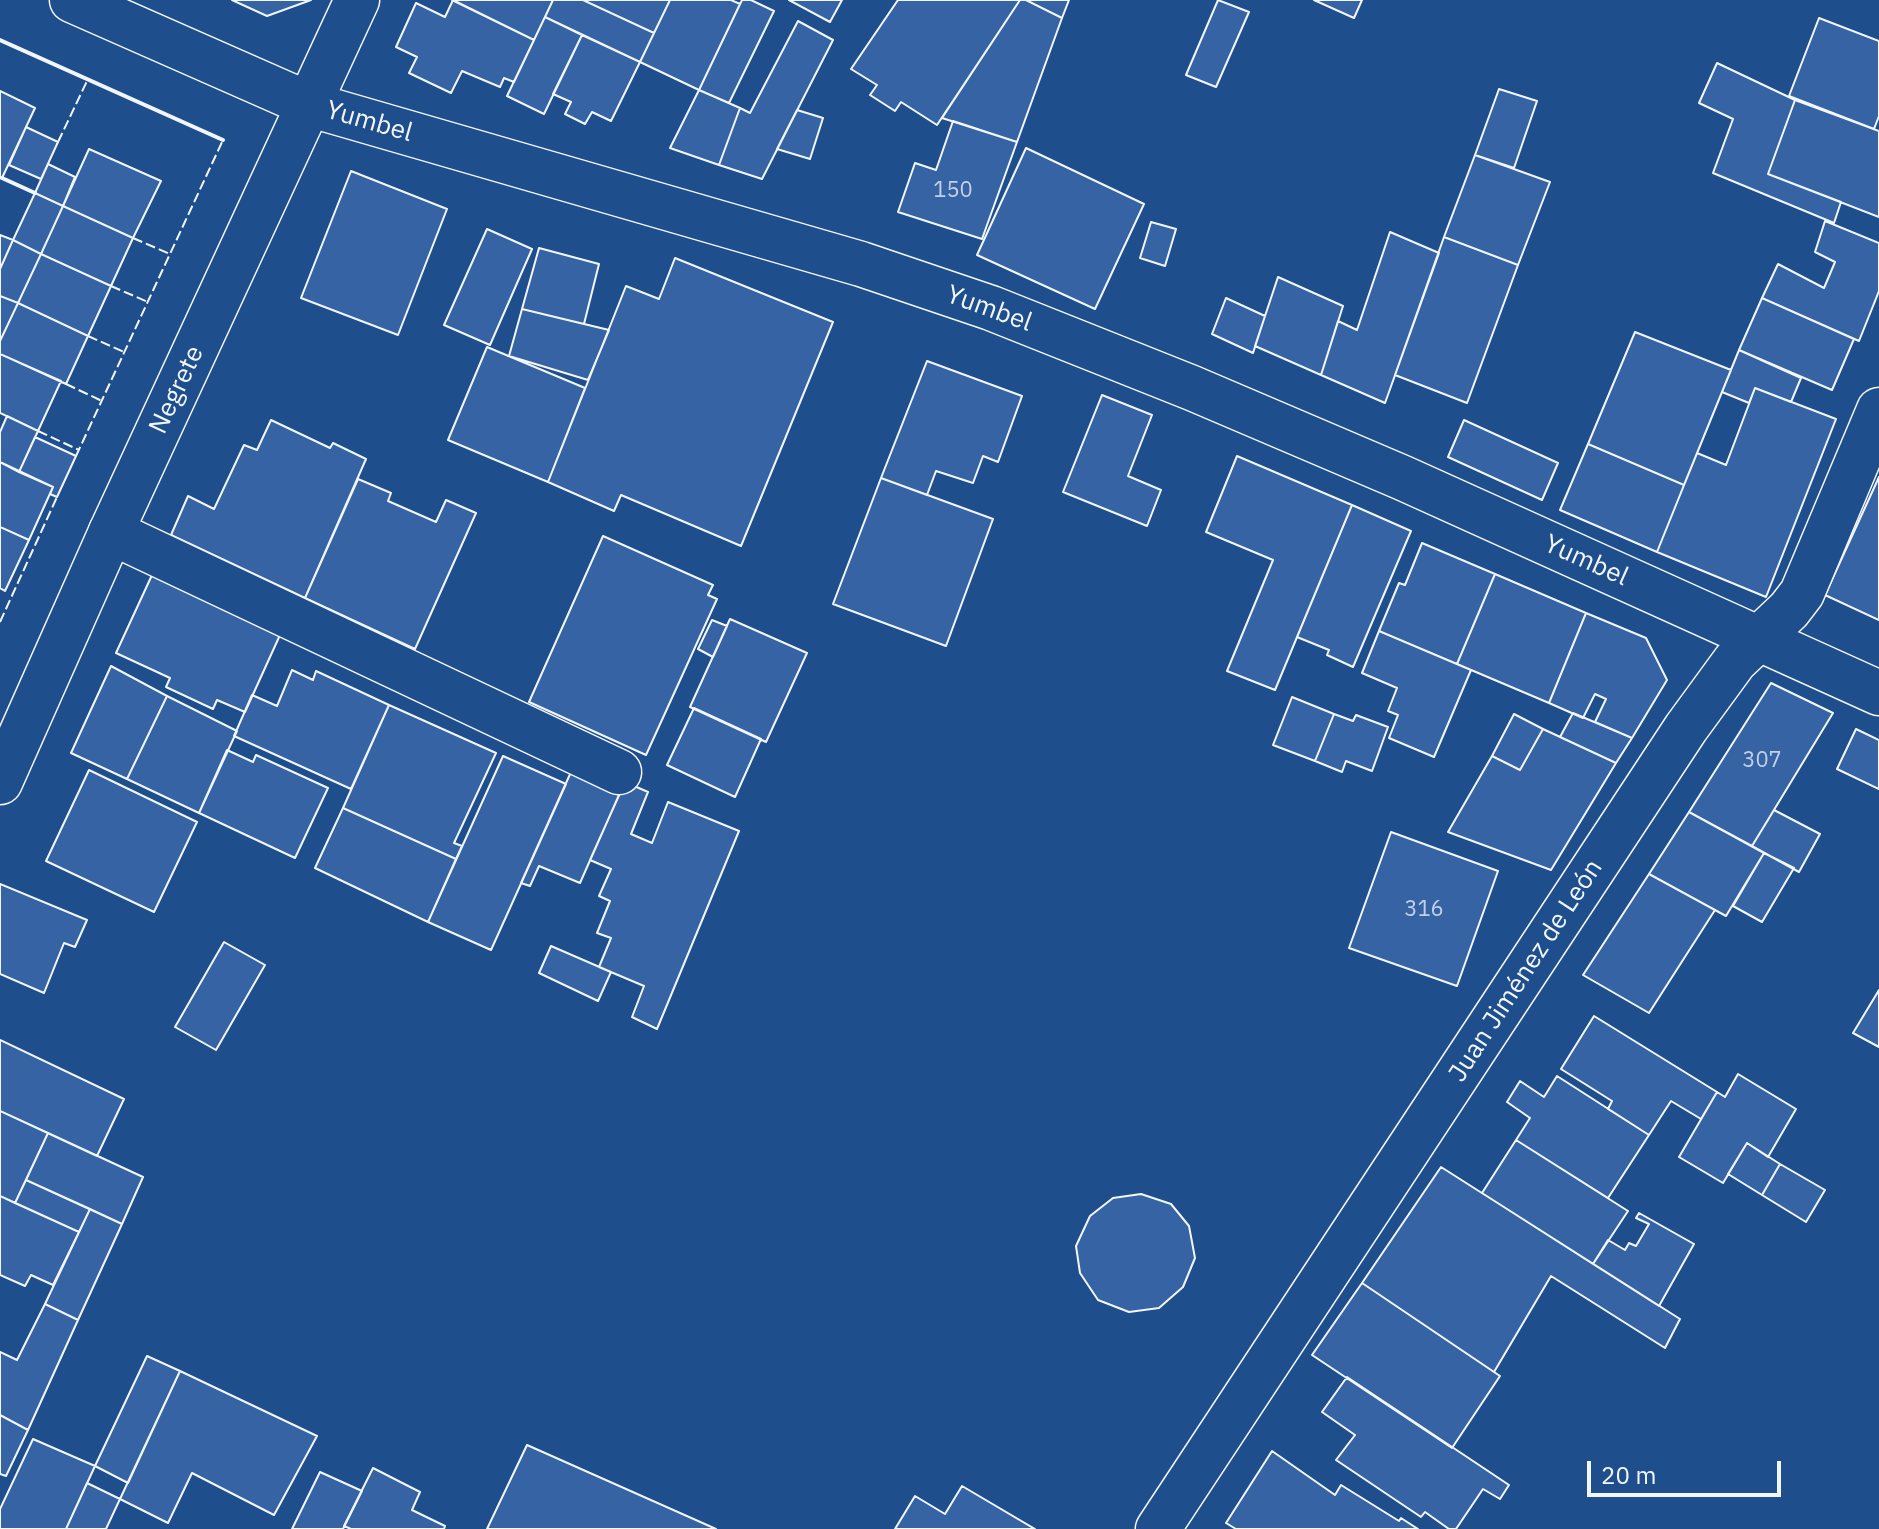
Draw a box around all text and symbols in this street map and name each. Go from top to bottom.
street label: Yumbel [322,95,416,149]
house number: 150 [933,178,973,204]
street label: Yumbel [942,279,1036,339]
street label: Negrete [143,341,211,439]
street label: Yumbel [1539,529,1633,593]
house number: 307 [1742,748,1782,774]
street label: Juan Jiménez de León [1443,854,1609,1088]
house number: 316 [1404,897,1444,923]
scale bar [1591,1445,1785,1495]
text: 20 m [1601,1459,1656,1491]

